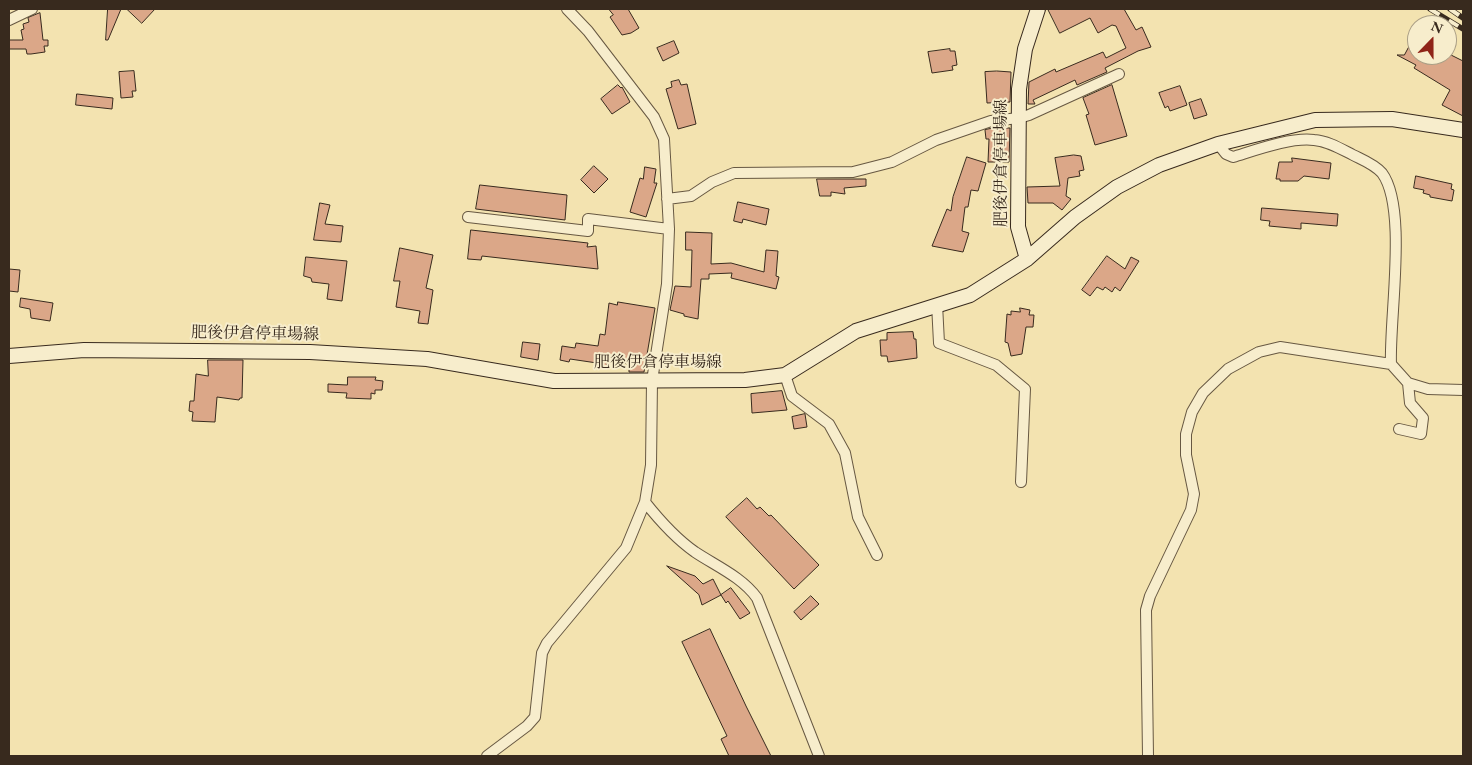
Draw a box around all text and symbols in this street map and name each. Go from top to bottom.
north arrow [1407,15,1457,65]
text: N [1429,17,1446,37]
street label: 肥後伊倉停車場線 [992,99,1012,227]
street label: 肥後伊倉停車場線 [191,323,319,345]
street label: 肥後伊倉停車場線 [594,353,722,373]

